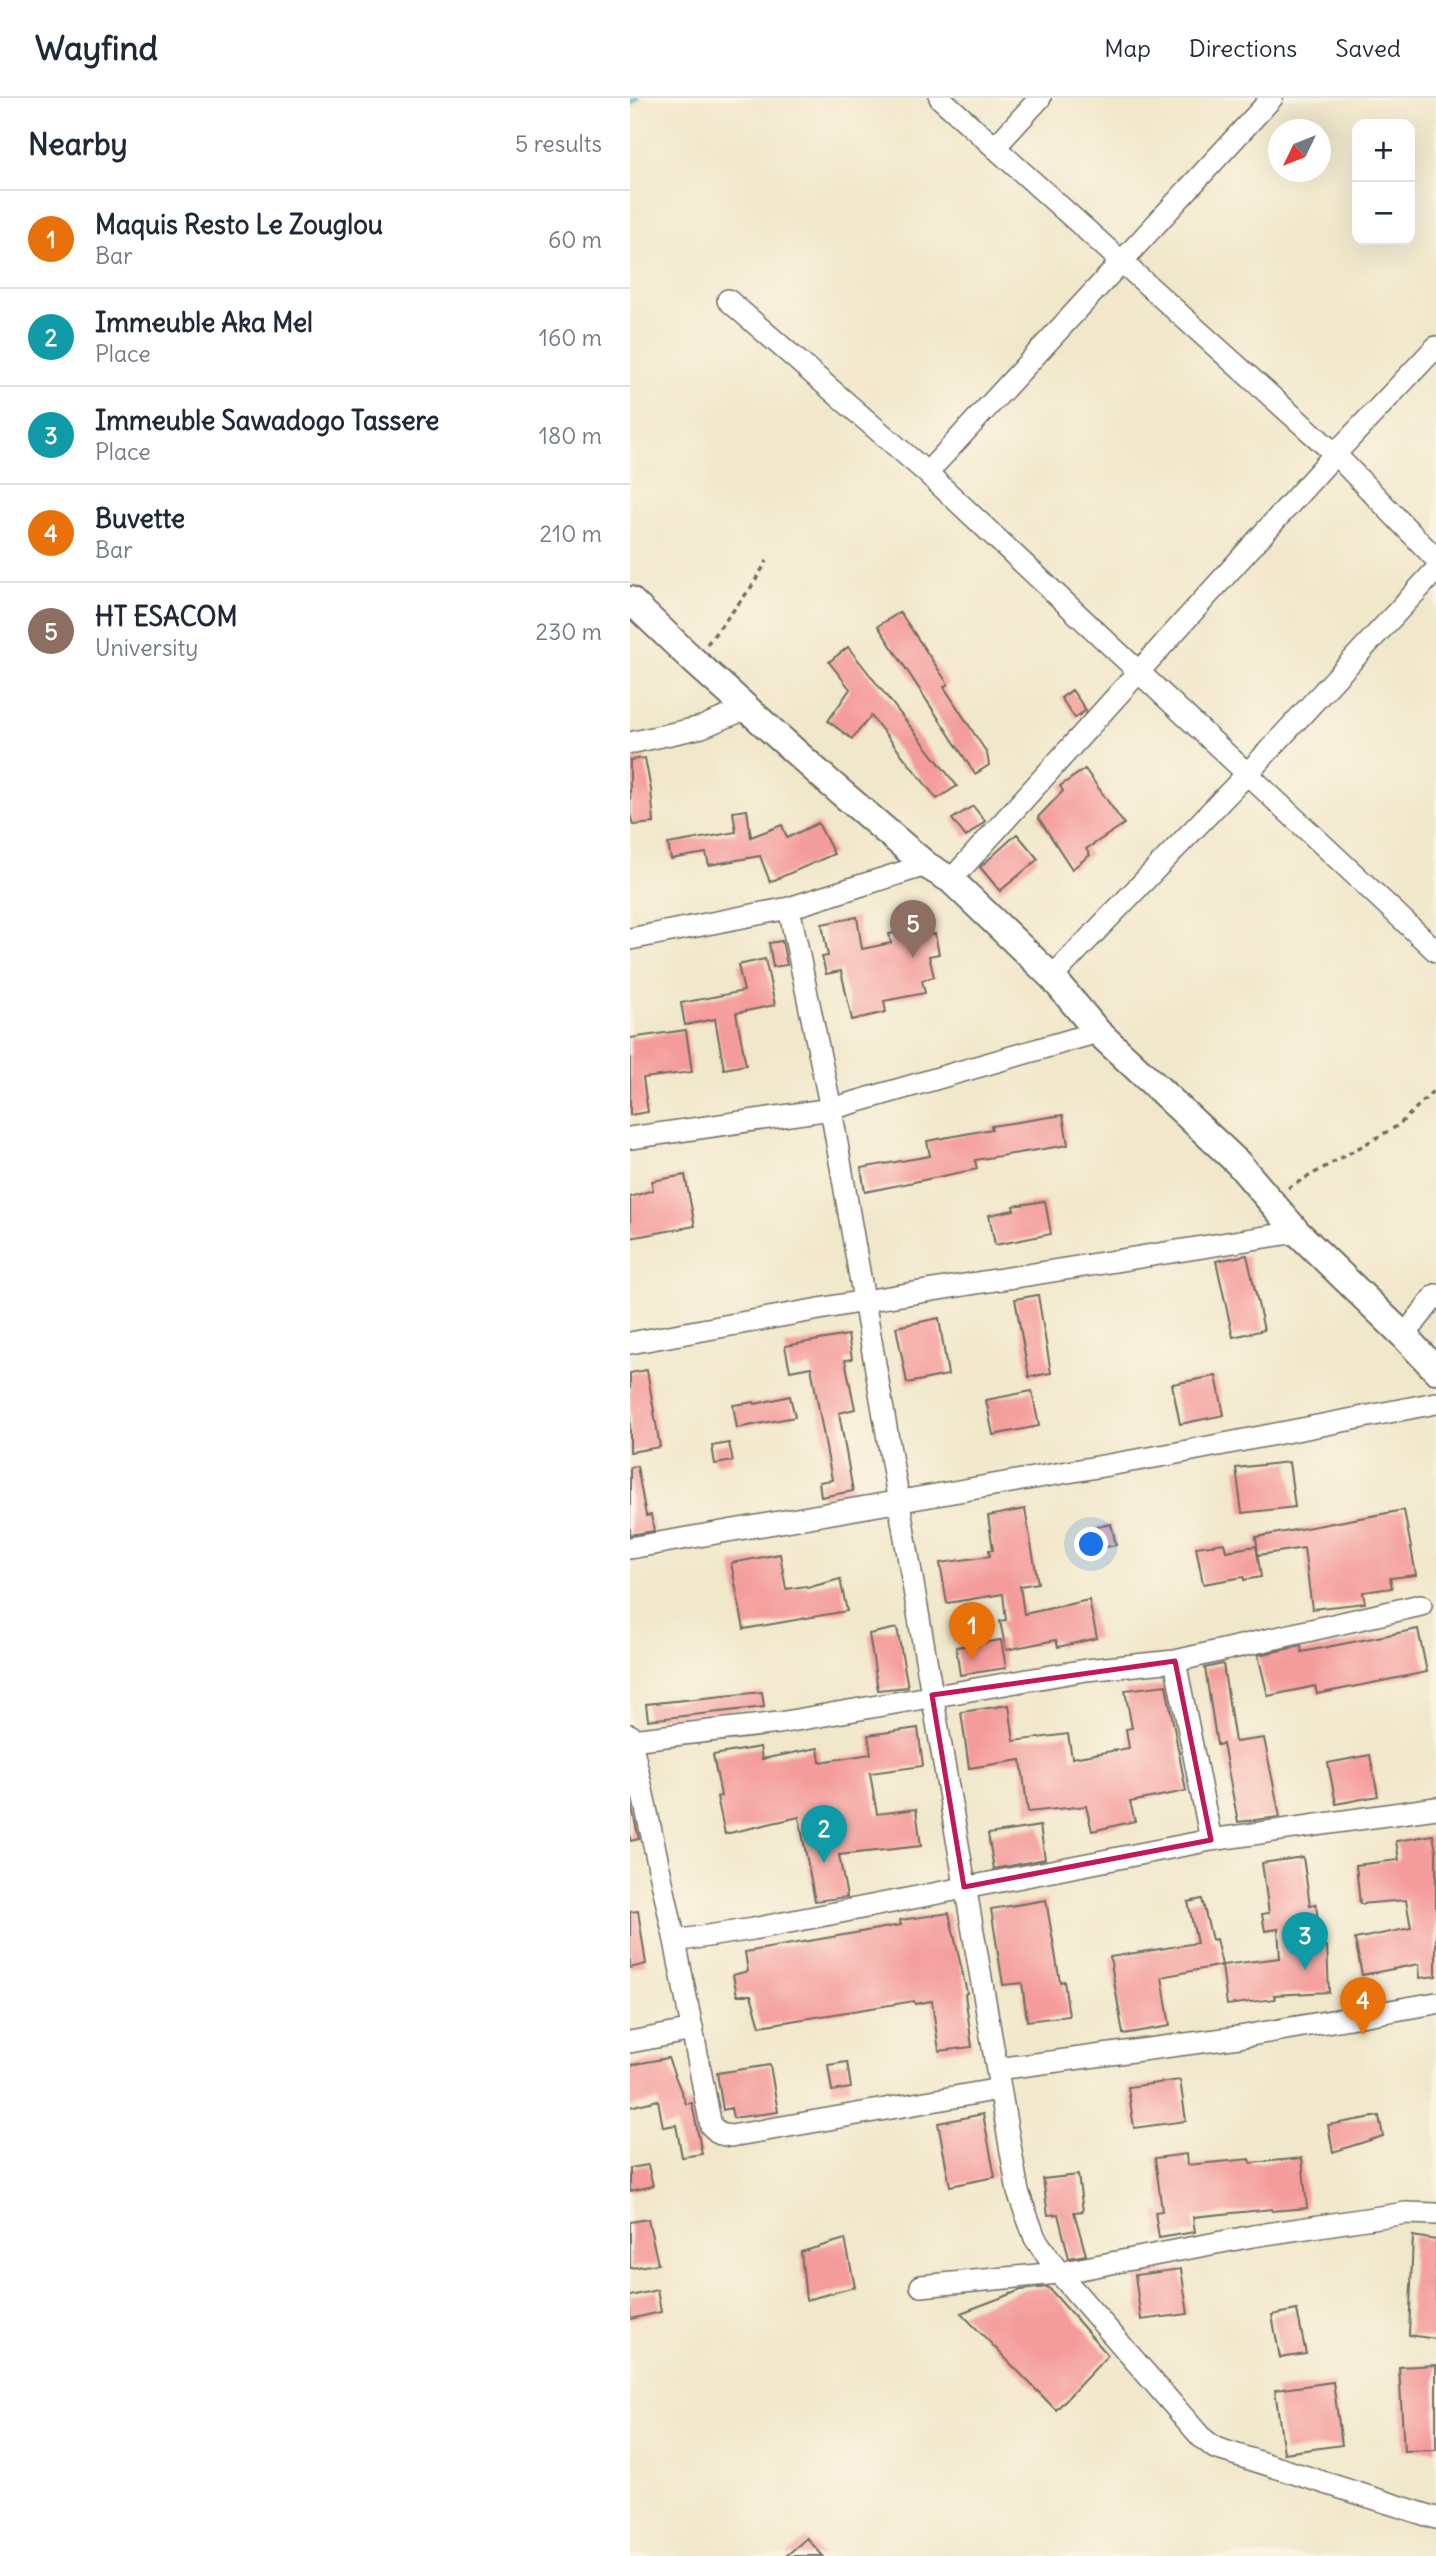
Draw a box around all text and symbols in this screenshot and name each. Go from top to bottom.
text: Wayfind [35,27,158,69]
text: Map [1104,33,1151,63]
text: Directions [1189,33,1297,63]
text: Saved [1335,33,1401,63]
north arrow [1268,119,1331,182]
map controls [1352,119,1415,245]
button: + [1352,119,1415,182]
text: Nearby [28,125,128,163]
text: 5 results [515,129,602,158]
button: − [1352,182,1415,245]
text: Maquis Resto Le Zouglou [95,208,383,241]
text: 1 [46,225,56,254]
text: 60 m [548,225,602,254]
text: Bar [95,241,133,270]
text: Immeuble Aka Mel [95,306,313,339]
text: 2 [45,323,57,352]
text: 160 m [539,323,602,352]
text: Place [95,339,151,368]
text: Immeuble Sawadogo Tassere [95,404,439,437]
text: 3 [44,421,58,450]
text: 180 m [539,421,602,450]
text: Place [95,437,151,466]
text: Buvette [95,502,185,535]
text: 4 [44,519,58,548]
text: 210 m [539,519,602,548]
text: Bar [95,535,133,564]
text: HT ESACOM [95,600,238,633]
text: 5 [44,617,58,646]
text: 230 m [536,617,602,646]
text: University [95,633,198,662]
pin: 5 [890,900,936,958]
your location [1074,1527,1108,1561]
pin: 1 [949,1602,995,1660]
pin: 2 [801,1805,847,1863]
pin: 3 [1282,1912,1328,1970]
pin: 4 [1340,1977,1386,2035]

